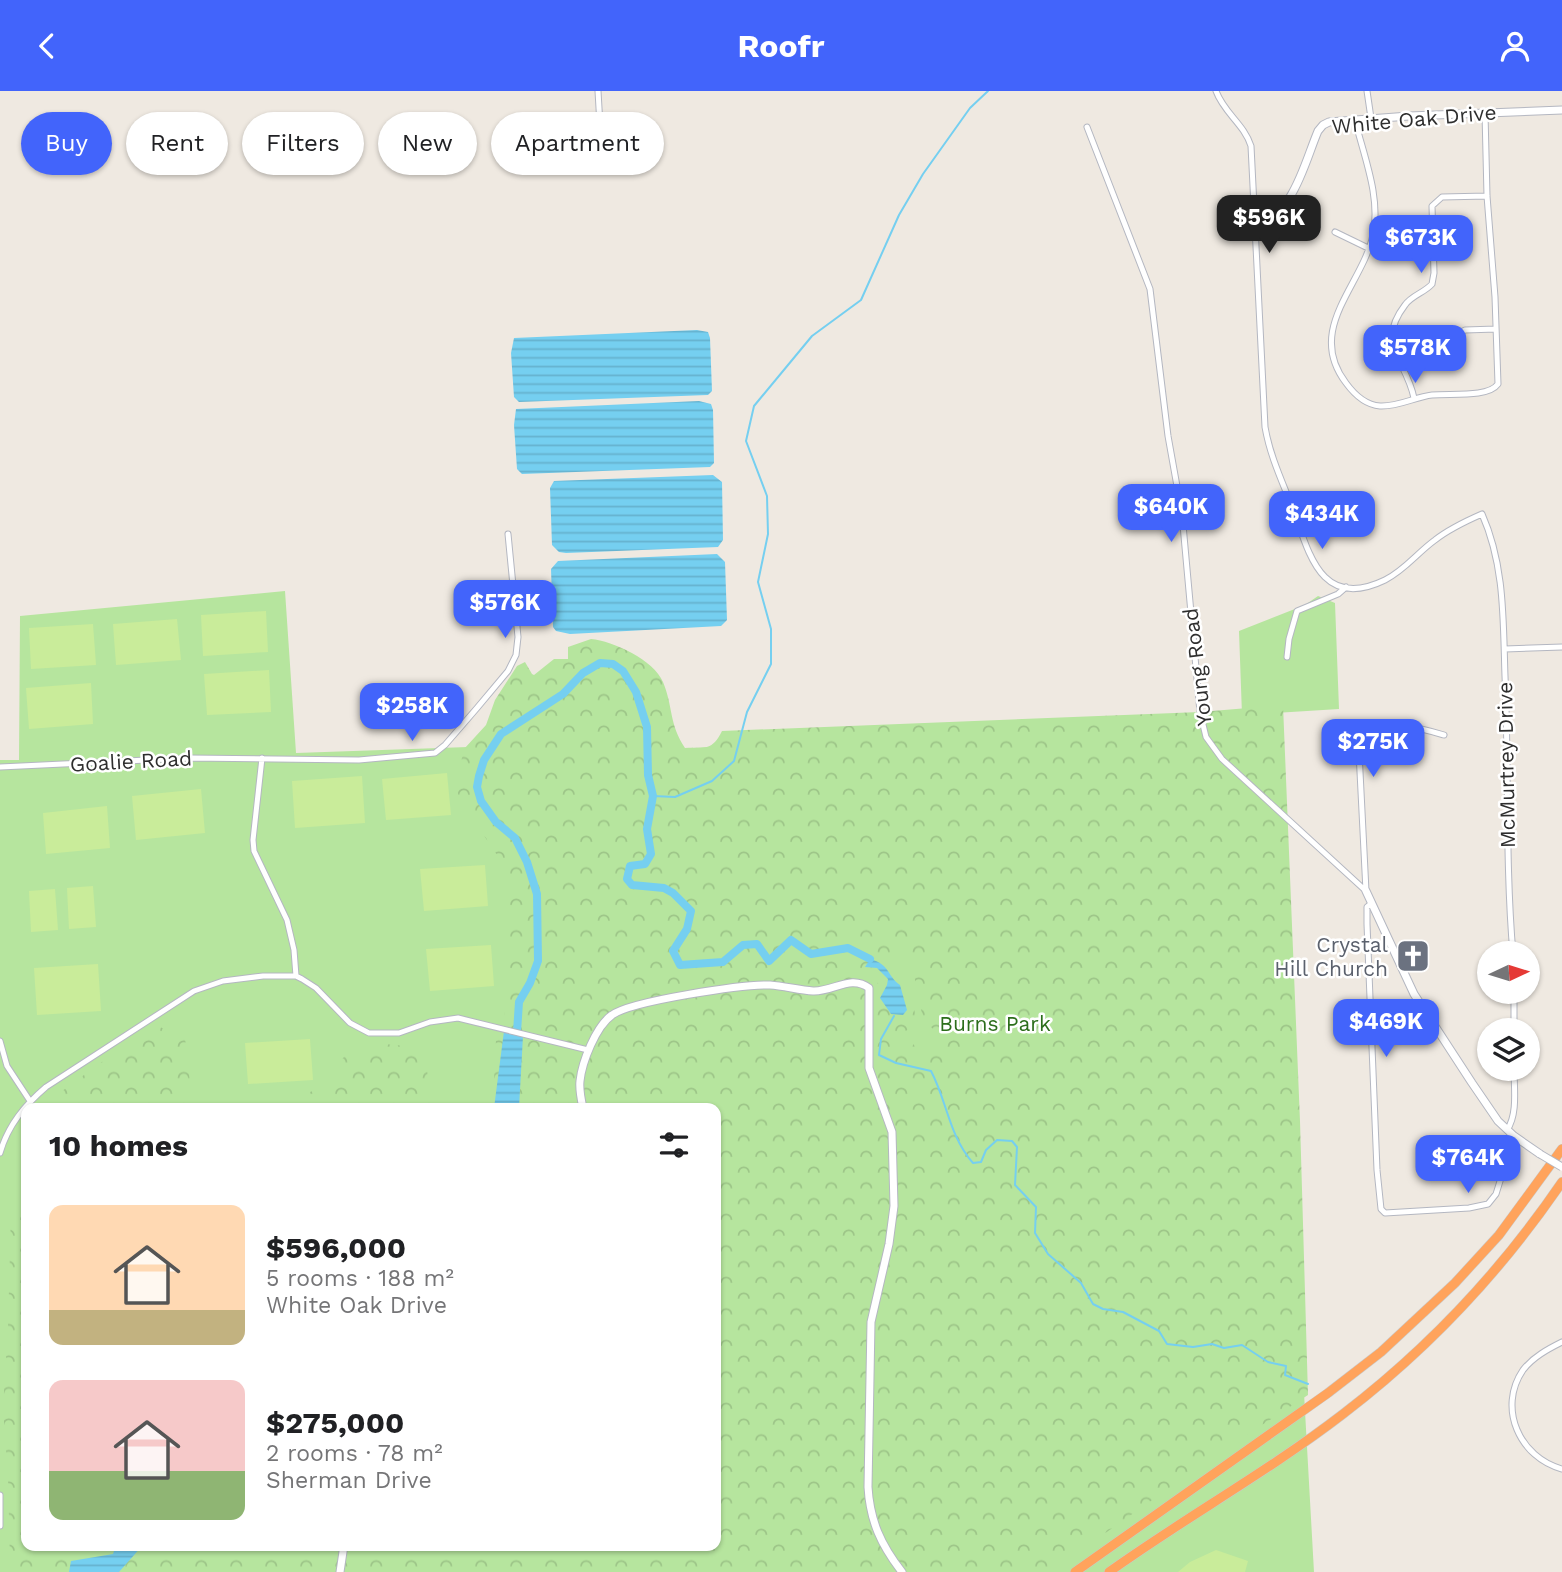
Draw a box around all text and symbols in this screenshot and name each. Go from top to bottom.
icon: back [28,27,66,65]
text: Roofr [737,27,825,65]
icon: person [1496,27,1534,65]
street label: White Oak Drive [1331,99,1497,139]
chip: Buy [21,112,112,175]
chip: Rent [126,112,228,175]
chip: Filters [242,112,364,175]
chip: New [378,112,477,175]
chip: Apartment [491,112,664,175]
pin: $596K [1220,195,1318,255]
text: $596K [1233,204,1305,231]
pin: $673K [1372,215,1470,275]
text: $673K [1385,224,1457,251]
pin: $578K [1366,325,1464,385]
text: $578K [1379,334,1451,361]
pin: $640K [1122,484,1220,544]
pin: $434K [1273,491,1371,551]
text: $640K [1134,493,1208,520]
text: $434K [1285,500,1359,527]
pin: $576K [456,581,554,640]
text: $576K [470,589,540,616]
street label: Young Road [1177,607,1217,727]
street label: McMurtrey Drive [1492,682,1520,848]
pin: $258K [363,683,461,743]
text: $258K [376,692,448,719]
pin: $275K [1324,719,1422,779]
text: $275K [1337,728,1409,755]
street label: Goalie Road [69,745,193,777]
place label: Crystal Hill Church [1274,932,1389,981]
church icon: Crystal Hill Church [1394,937,1432,975]
north arrow [1477,941,1540,1005]
map controls [1477,941,1540,1081]
pin: $469K [1337,999,1435,1059]
text: $469K [1349,1008,1423,1035]
park label: Burns Park [939,1011,1051,1036]
button: layers [1477,1018,1540,1081]
icon: filters [655,1126,693,1164]
text: 10 homes [49,1128,188,1163]
pin: $764K [1419,1135,1517,1195]
text: $764K [1431,1144,1505,1171]
text: $596,000 [266,1230,406,1265]
icon: home [105,1233,189,1317]
text: 5 rooms · 188 m² [266,1265,454,1292]
text: White Oak Drive [266,1292,447,1319]
text: $275,000 [266,1405,404,1440]
icon: home [105,1408,189,1492]
text: 2 rooms · 78 m² [266,1440,443,1467]
text: Sherman Drive [266,1467,432,1494]

